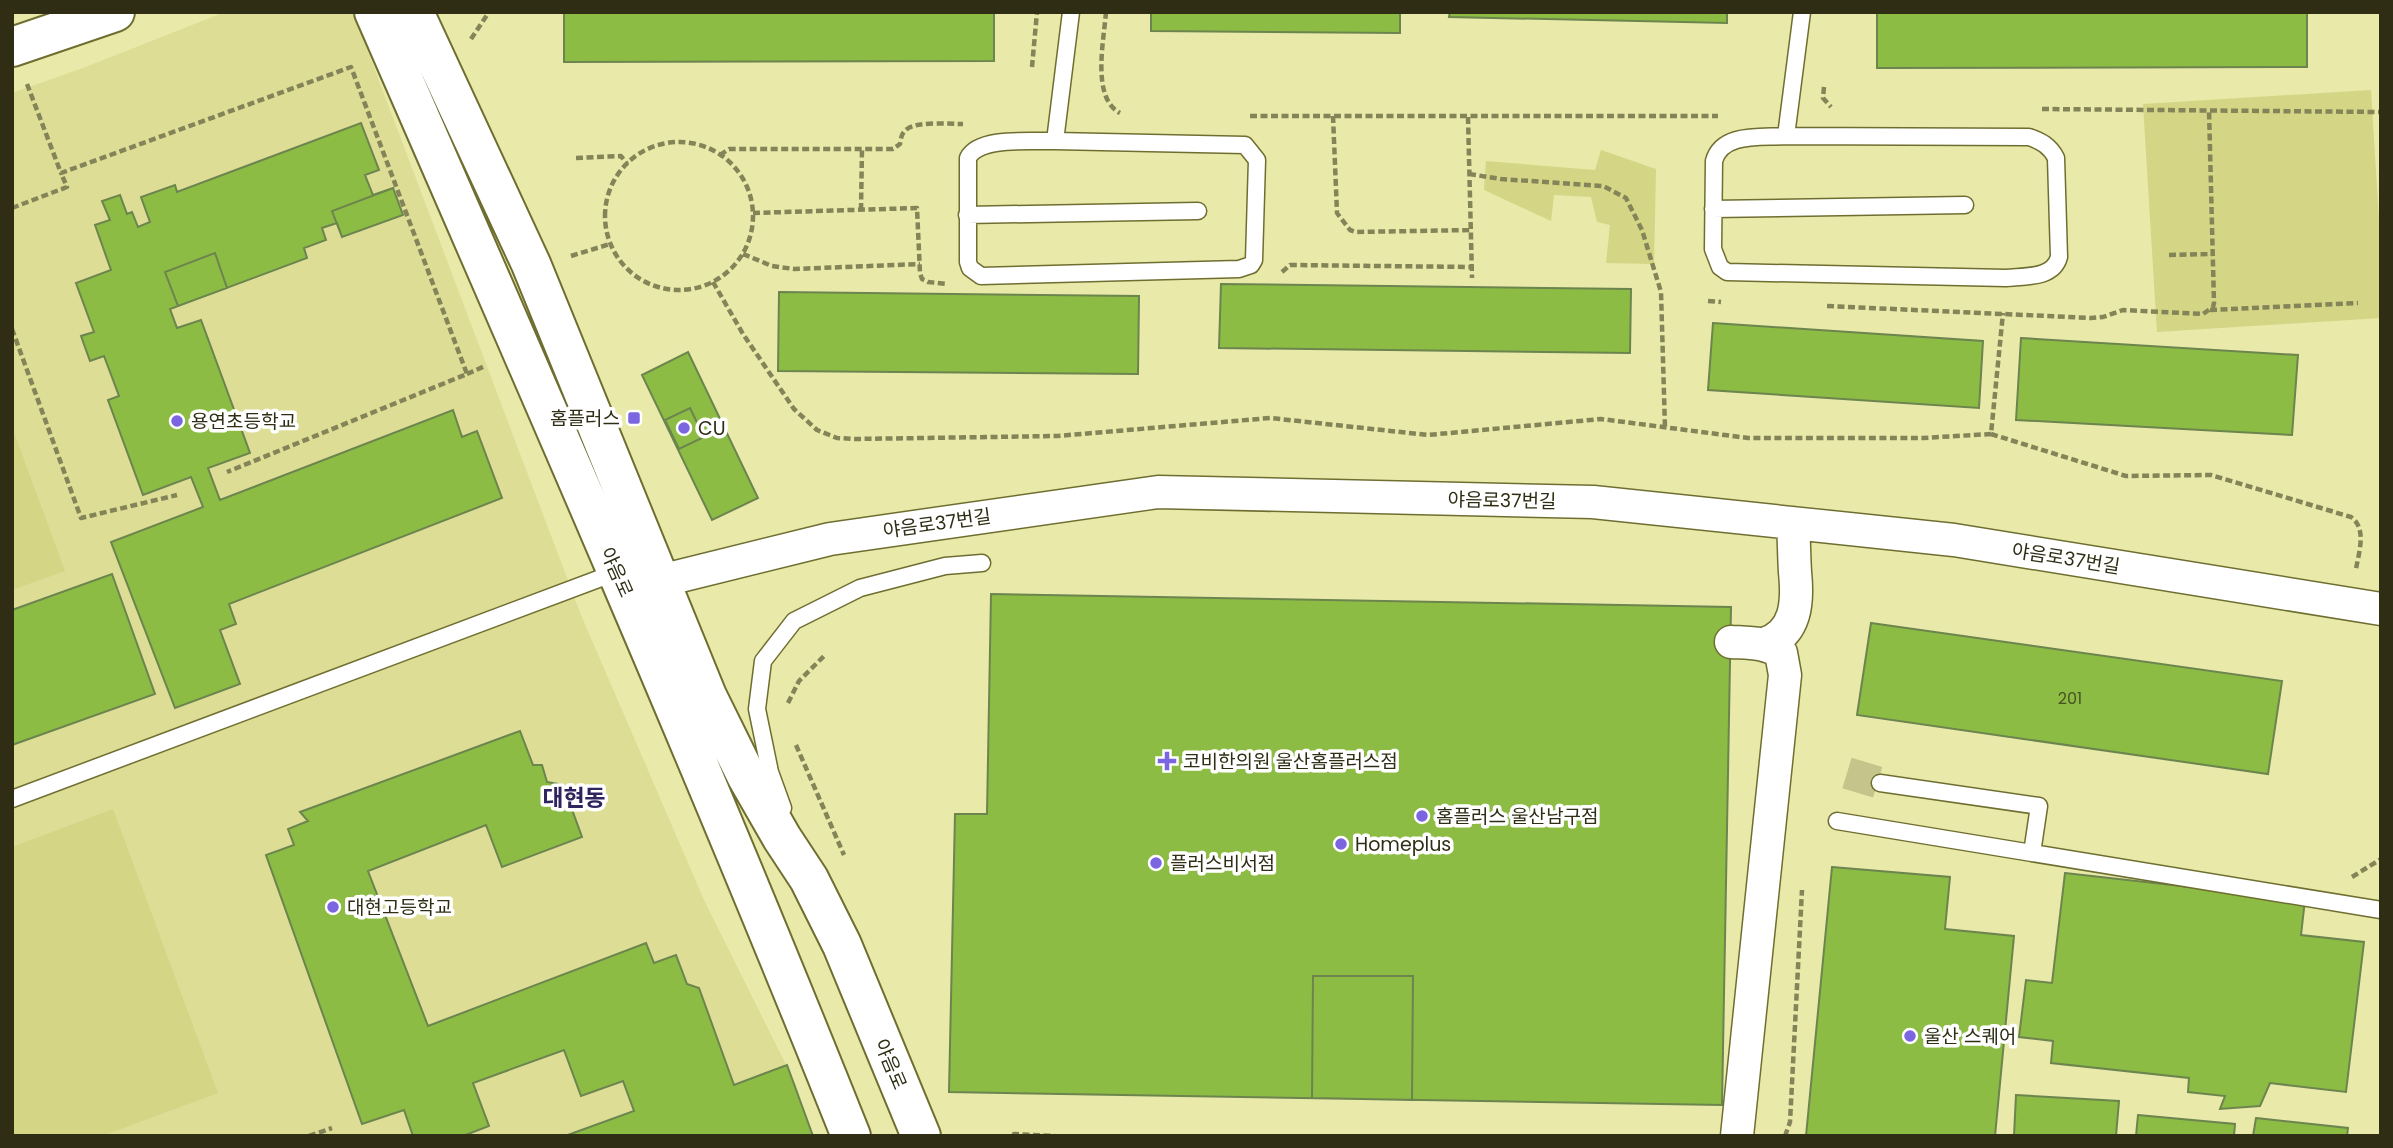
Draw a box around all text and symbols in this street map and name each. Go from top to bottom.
place label: 홈플러스 [550,405,620,432]
place label: 용연초등학교 [191,408,296,435]
marker: 홈플러스 [626,410,642,426]
marker: 용연초등학교 [169,413,185,429]
place label: CU [698,415,726,442]
marker: CU [676,420,692,436]
street label: 야음로37번길 [1447,486,1557,515]
street label: 야음로37번길 [881,503,993,544]
street label: 야음로37번길 [2010,537,2122,580]
street label: 야음로 [594,543,640,602]
house number: 201 [2058,687,2082,710]
place label: 코비한의원 울산홈플러스점 [1183,748,1398,775]
marker: 코비한의원 울산홈플러스점 [1157,751,1177,771]
district label: 대현동 [542,782,606,814]
place label: 홈플러스 울산남구점 [1436,803,1598,830]
marker: 홈플러스 울산남구점 [1414,808,1430,824]
place label: Homeplus [1355,831,1451,858]
marker: Homeplus [1333,836,1349,852]
place label: 플러스비서점 [1170,850,1275,877]
marker: 플러스비서점 [1148,855,1164,871]
place label: 대현고등학교 [347,894,452,921]
marker: 대현고등학교 [325,899,341,915]
place label: 울산 스퀘어 [1924,1023,2016,1050]
marker: 울산 스퀘어 [1902,1028,1918,1044]
street label: 야음로 [868,1035,913,1094]

